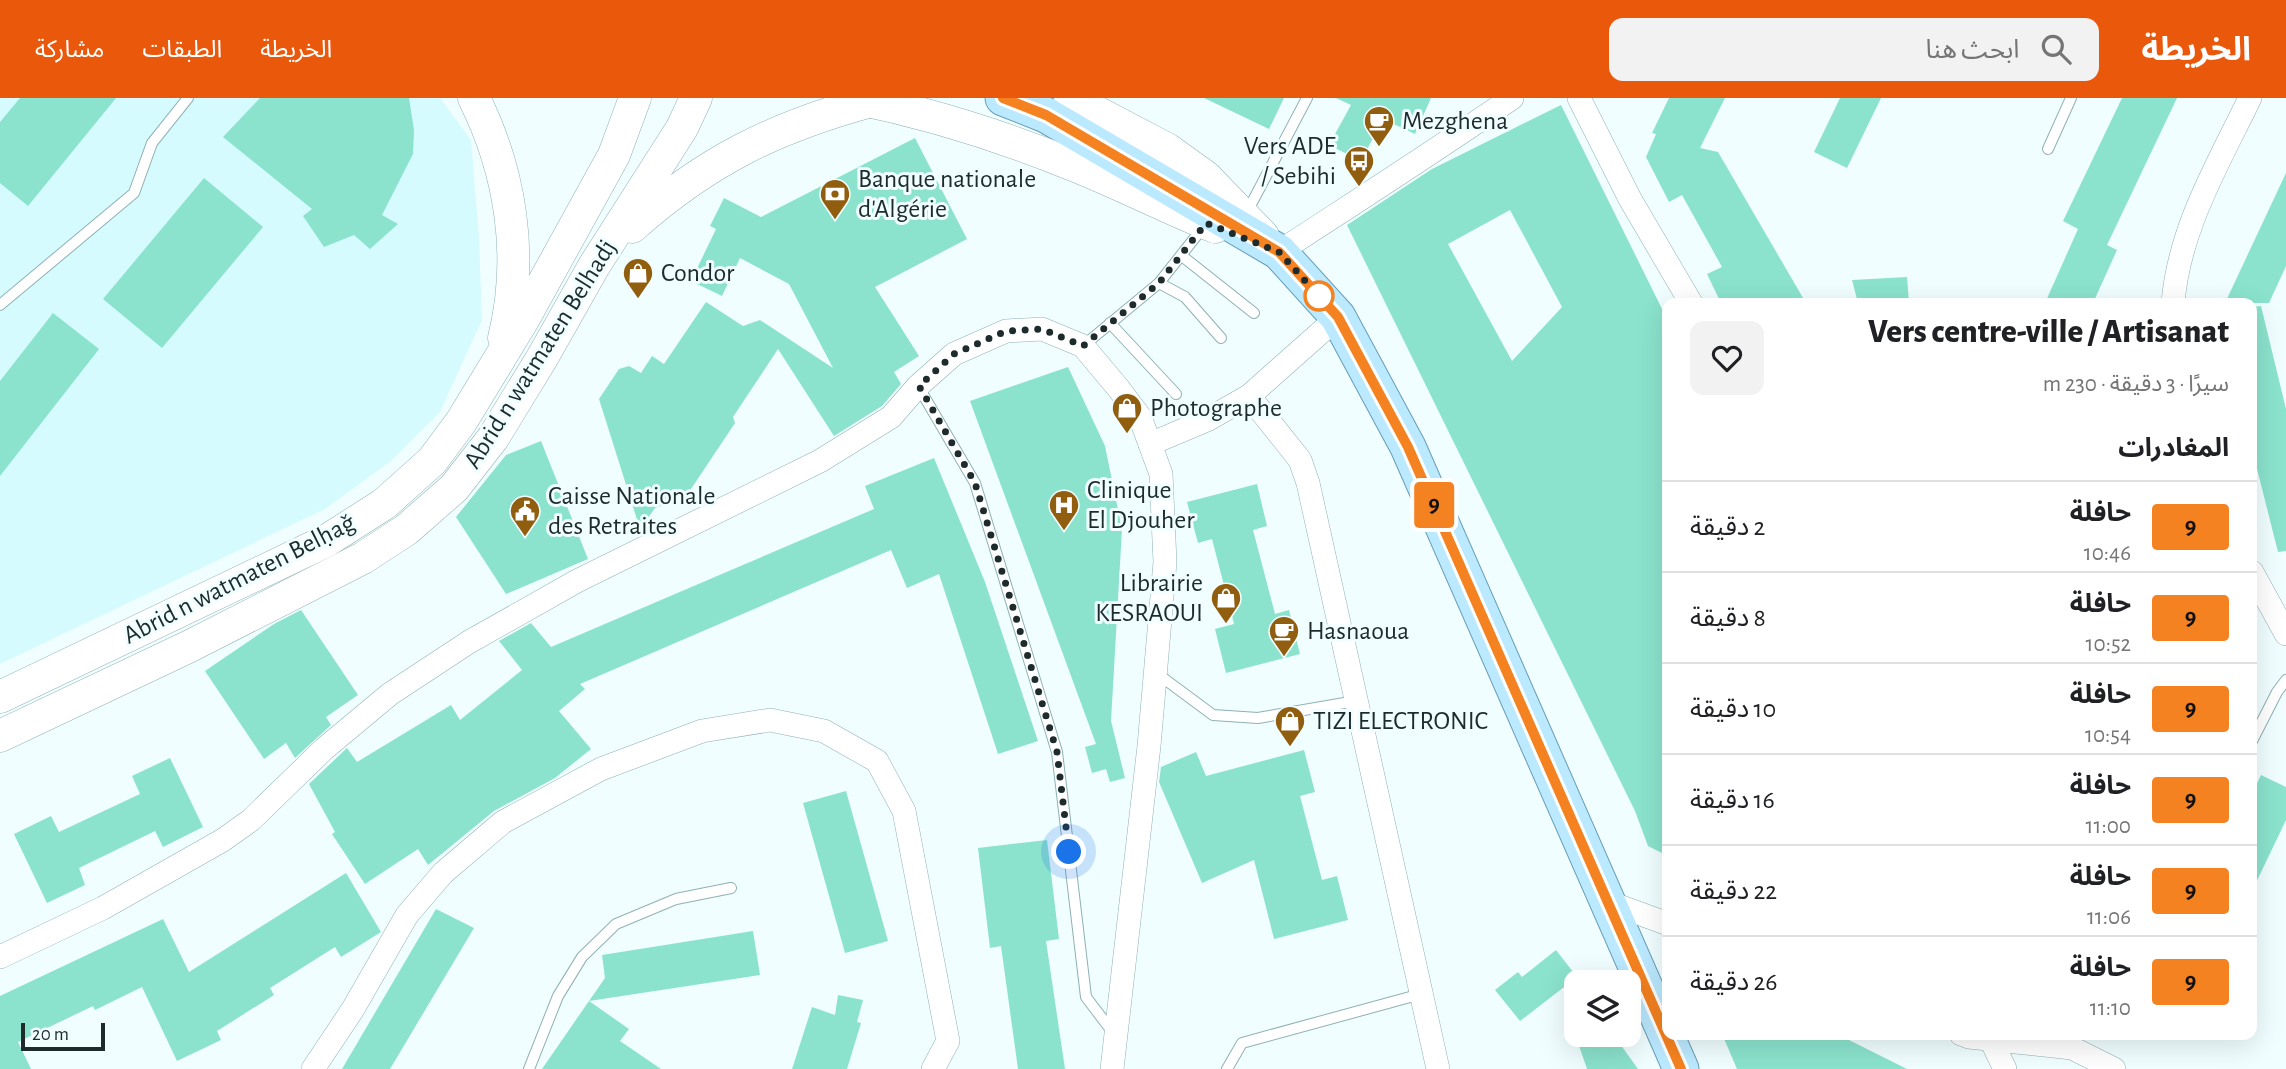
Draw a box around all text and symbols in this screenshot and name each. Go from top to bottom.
search box [1609,18,2099,81]
icon: search [2037,30,2075,68]
text: الخريطة [2141,34,2251,67]
text: ابحث هنا [1926,37,2019,63]
text: مشاركة [35,38,104,62]
text: الطبقات [142,38,222,62]
text: الخريطة [260,38,332,62]
cafe icon: Mezghena [1362,104,1396,148]
place label: Mezghena [1402,108,1508,134]
place label: Vers ADE / Sebihi [1244,133,1336,189]
bus stop icon: Vers ADE / Sebihi [1342,144,1376,188]
place label: Banque nationale d'Algérie [858,166,1036,222]
bank icon: Banque nationale d'Algérie [818,177,852,221]
street label: Abrid n watmaten Belhadj [459,235,621,473]
shop icon: Condor [621,256,655,300]
place label: Condor [661,260,735,286]
unlabelled marker [1304,281,1334,311]
text: Vers centre-ville / Artisanat [1868,316,2229,349]
button: heart [1690,321,1764,395]
text: سيرًا · 3 دقيقة · 230 m [2043,373,2229,396]
shop icon: Photographe [1110,391,1144,435]
place label: Photographe [1150,395,1282,421]
text: المغادرات [2118,435,2229,461]
place label: Clinique El Djouher [1087,477,1195,533]
line badge: 9 [1411,482,1457,528]
place label: Caisse Nationale des Retraites [548,483,716,539]
hospital icon: Clinique El Djouher [1047,488,1081,532]
text: 9 [1428,493,1440,517]
public building icon: Caisse Nationale des Retraites [508,494,542,538]
text: حافلة [2070,500,2131,526]
street label: Abrid n watmaten Belḥaǧ [119,509,359,649]
text: 2 دقيقة [1690,514,1765,540]
text: 9 [2185,515,2196,539]
text: 10:46 [2084,542,2131,565]
place label: Librairie KESRAOUI [1095,570,1203,626]
shop icon: Librairie KESRAOUI [1209,581,1243,625]
text: حافلة [2070,591,2131,617]
text: 8 دقيقة [1690,605,1766,631]
text: 9 [2185,606,2196,630]
cafe icon: Hasnaoua [1267,614,1301,658]
place label: Hasnaoua [1307,618,1409,644]
text: 10:52 [2086,633,2131,656]
text: حافلة [2070,682,2131,708]
text: 10 دقيقة [1690,696,1776,722]
text: 9 [2185,697,2196,721]
shop icon: TIZI ELECTRONIC [1273,704,1307,748]
place label: TIZI ELECTRONIC [1313,708,1488,734]
text: 10:54 [2085,724,2131,747]
text: حافلة [2070,773,2131,799]
text: 16 دقيقة [1690,787,1775,813]
text: 9 [2185,788,2196,812]
text: 11:00 [2086,815,2131,838]
your location [1051,834,1086,869]
text: حافلة [2070,864,2131,890]
text: 22 دقيقة [1690,878,1777,904]
text: 9 [2185,879,2196,903]
text: 11:06 [2087,906,2131,929]
text: حافلة [2070,955,2131,981]
text: 26 دقيقة [1690,969,1778,995]
map controls [1564,970,1641,1047]
button: layers [1564,970,1641,1047]
text: 9 [2185,970,2196,994]
text: 11:10 [2090,997,2131,1020]
scale bar [21,1020,105,1052]
text: 20 m [32,1025,69,1044]

